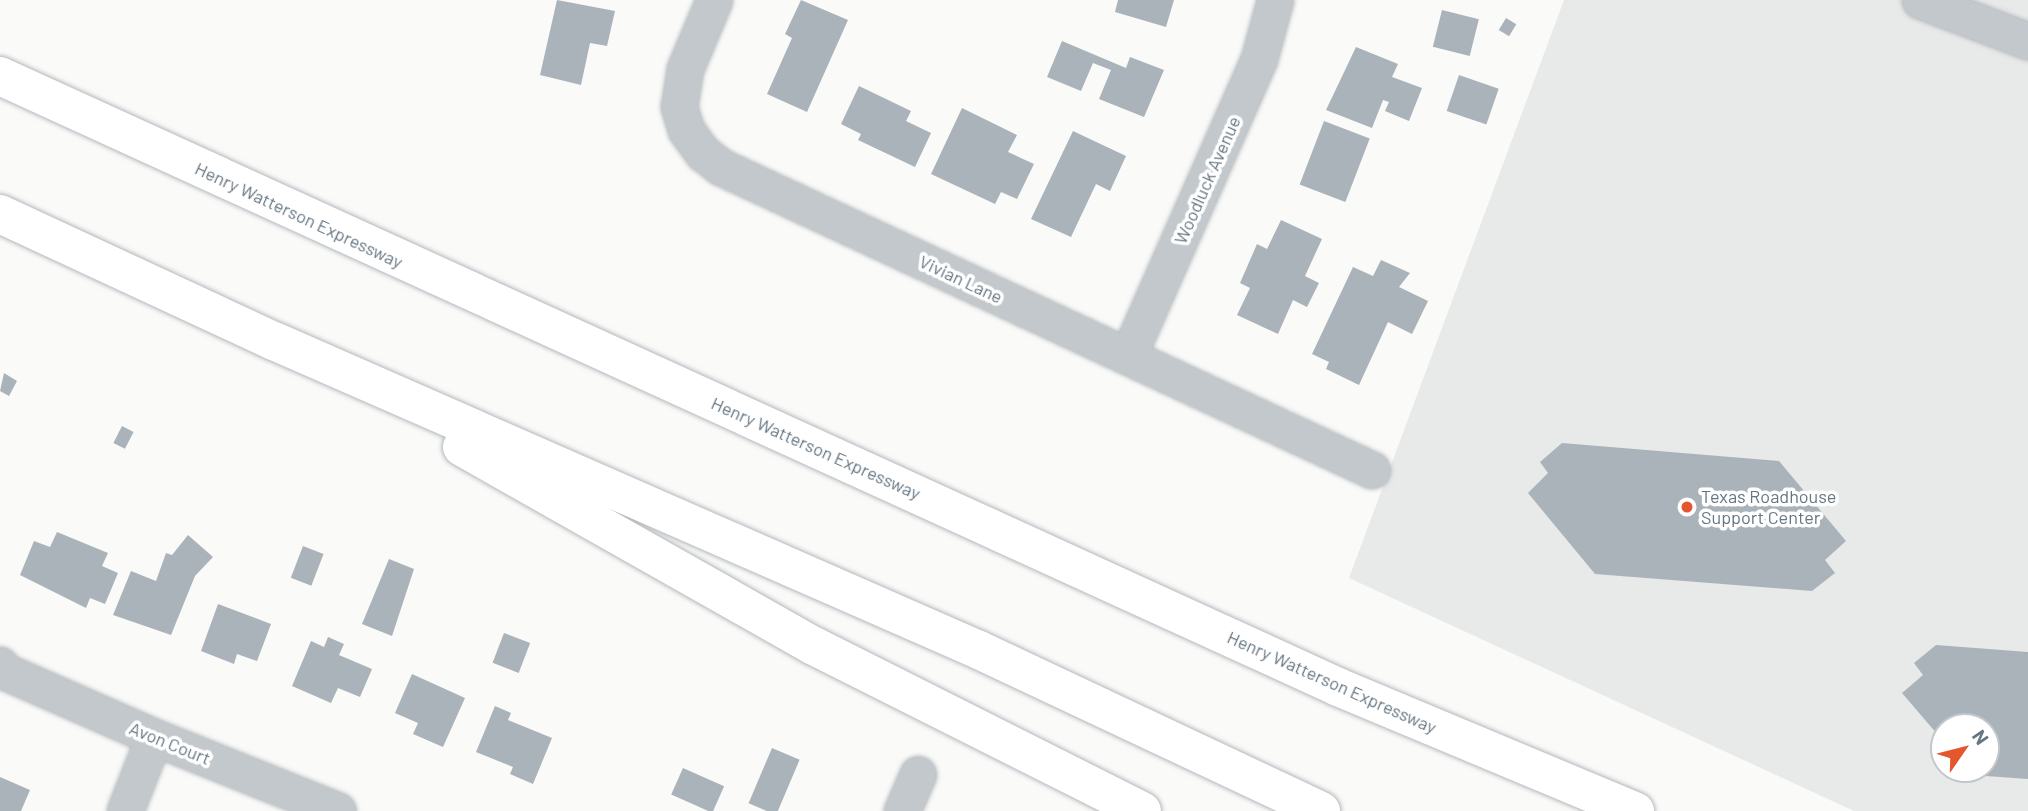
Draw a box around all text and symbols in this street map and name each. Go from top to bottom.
street label: Woodluck Avenue [1169,113,1245,247]
street label: Henry Watterson Expressway [192,157,406,273]
street label: Vivian Lane [916,250,1006,308]
street label: Henry Watterson Expressway [708,392,924,504]
place label: Texas Roadhouse Support Center [1701,486,1836,528]
marker: Texas Roadhouse Support Center [1679,499,1695,515]
street label: Henry Watterson Expressway [1224,626,1440,738]
north arrow [1930,713,2000,783]
street label: Avon Court [126,717,214,769]
text: N [1968,725,1994,749]

